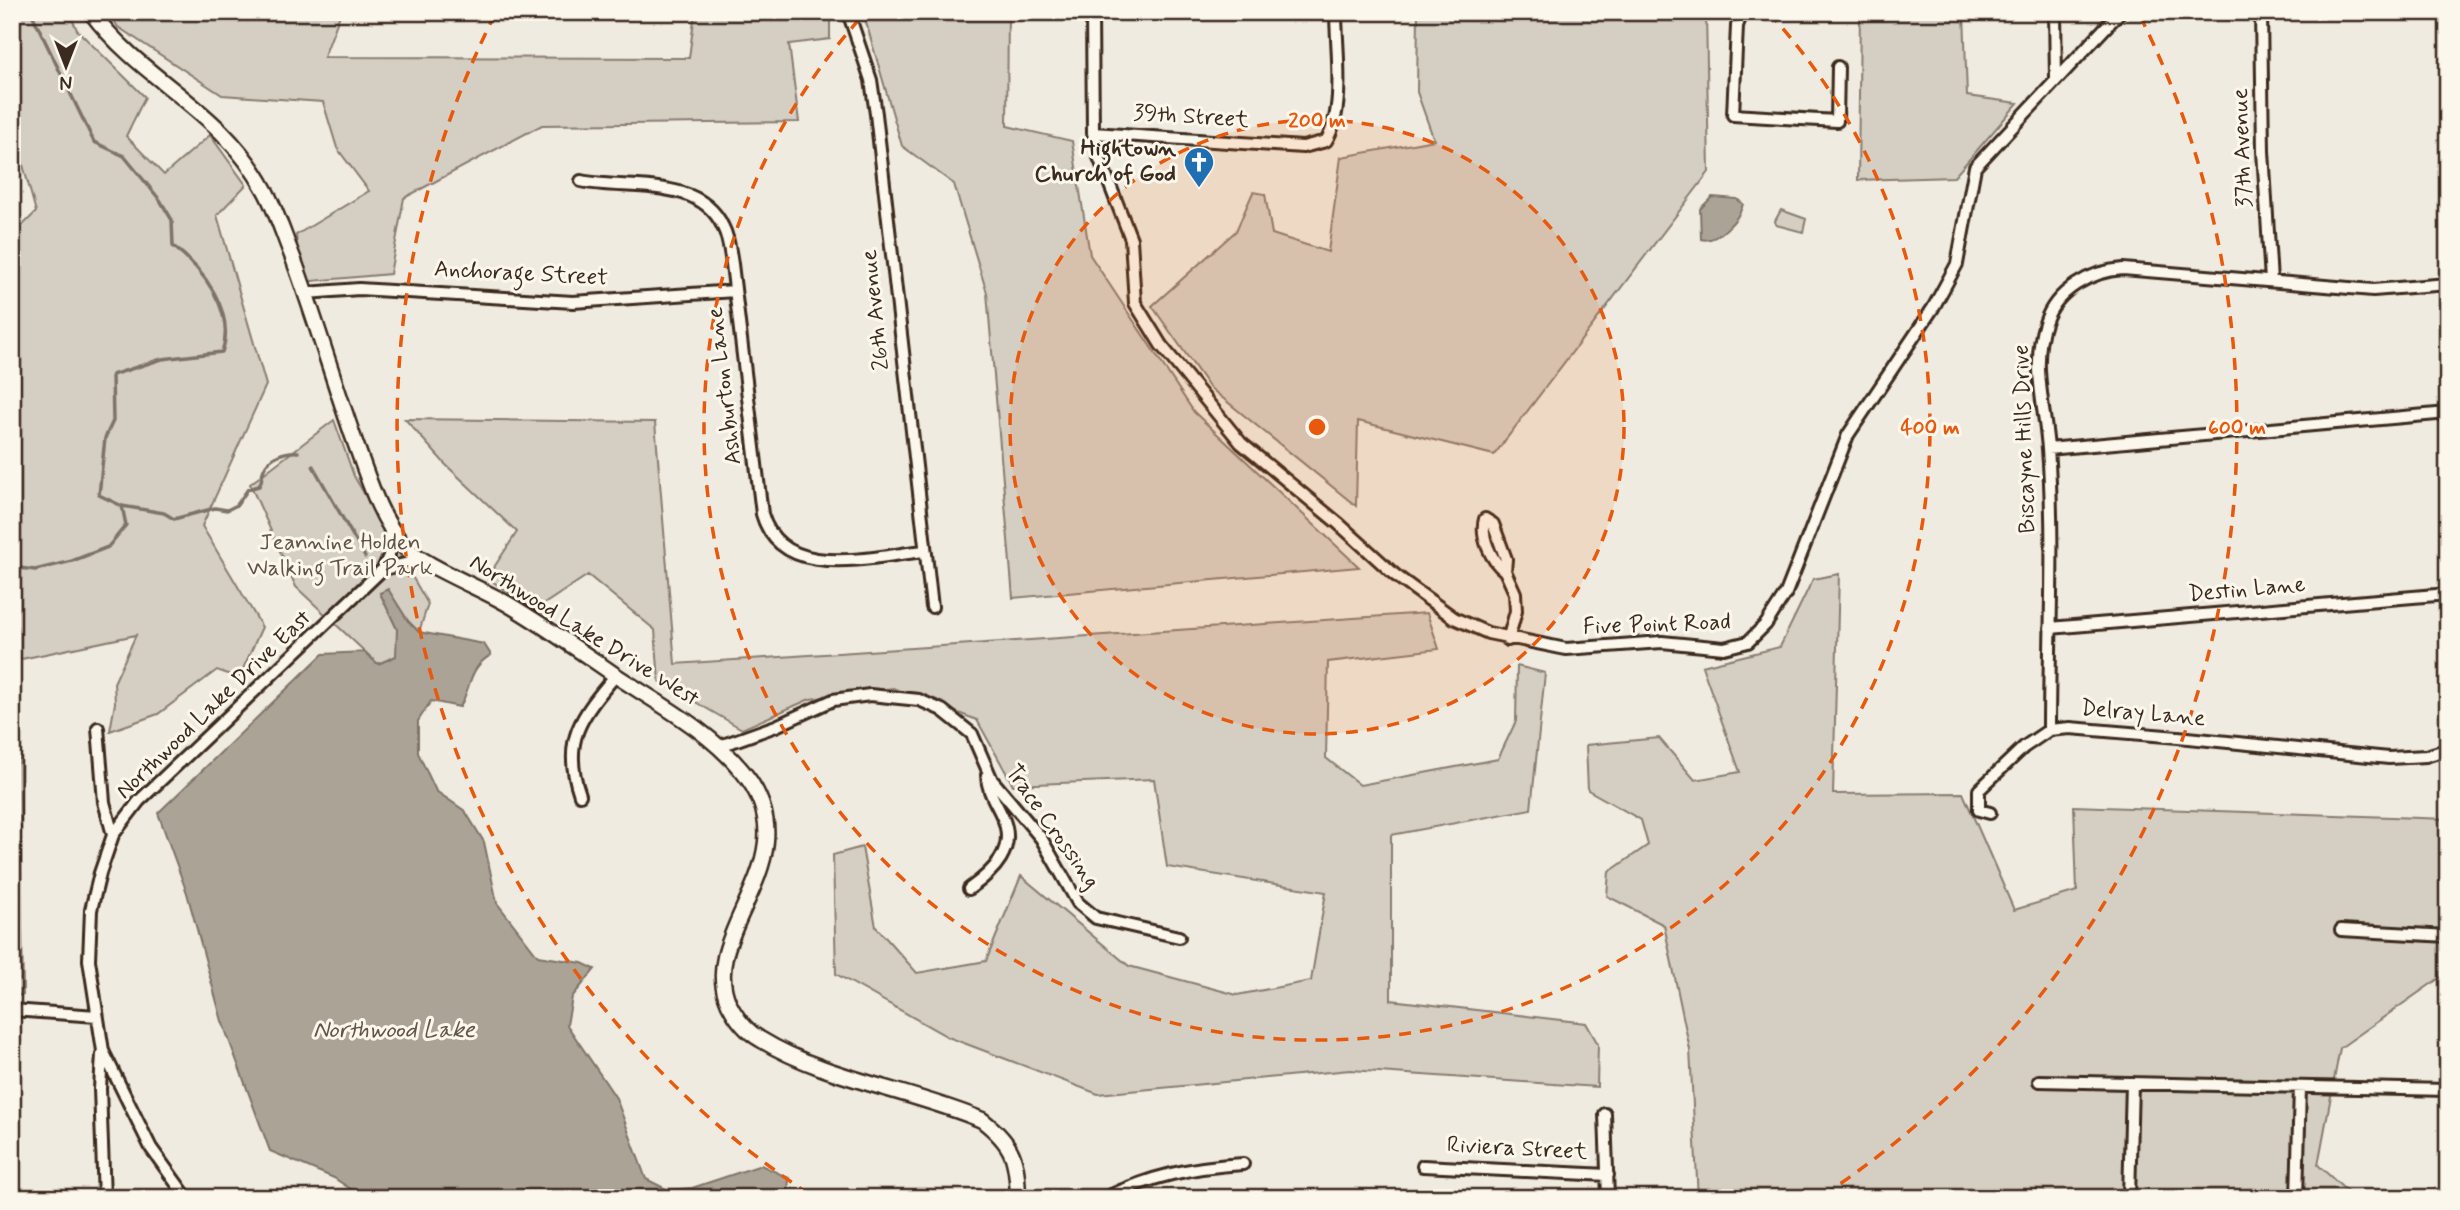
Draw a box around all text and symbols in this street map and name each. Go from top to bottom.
north arrow [32,32,102,102]
text: N [60,69,72,94]
street label: 37th Avenue [2226,88,2260,208]
street label: 39th Street [1132,98,1250,136]
text: 200 m [1288,107,1346,135]
place label: Hightown Church of God [1035,134,1177,190]
church icon: Hightown Church of God [1182,145,1216,189]
street label: 26th Avenue [855,248,897,372]
street label: Anchorage Street [433,254,609,296]
street label: Ashburton Lane [700,306,750,466]
street label: Biscayne Hills Drive [2007,344,2043,534]
text: 400 m [1900,414,1960,442]
text: 600 m [2208,414,2266,442]
centre of rings [1305,415,1329,439]
park label: Jeannine Holden Walking Trail Park [247,528,433,586]
street label: Northwood Lake Drive West [464,548,704,714]
street label: Destin Lane [2187,570,2307,610]
street label: Northwood Lake Drive East [110,604,318,806]
street label: Five Point Road [1583,607,1731,643]
street label: Delray Lane [2079,694,2207,734]
street label: Trace Crossing [998,759,1106,895]
water label: Northwood Lake [313,1015,476,1046]
street label: Riviera Street [1446,1130,1588,1168]

